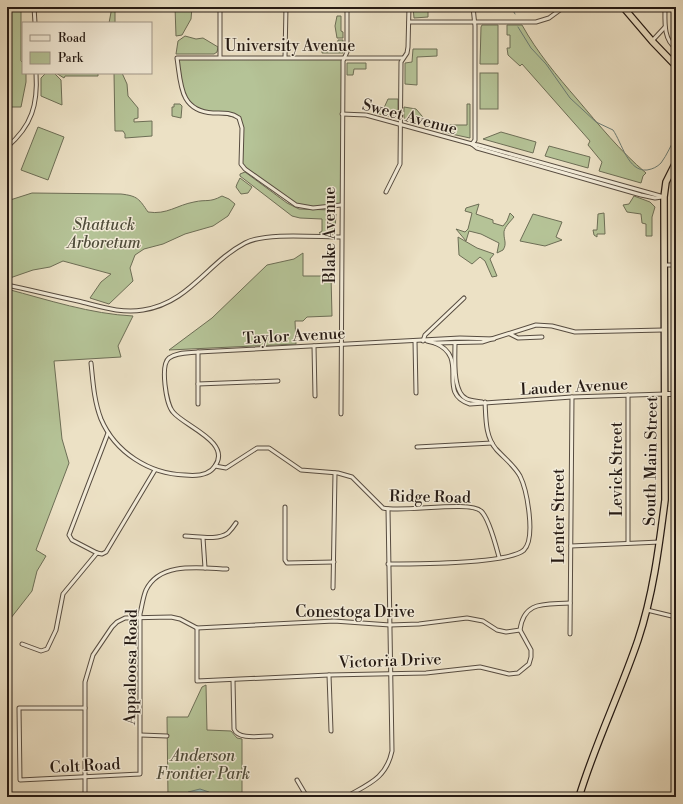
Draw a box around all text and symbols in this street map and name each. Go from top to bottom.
legend [22,22,152,74]
text: Road [58,31,86,46]
street label: University Avenue [225,36,355,56]
text: Park [58,51,84,66]
street label: Sweet Avenue [360,95,460,139]
street label: Blake Avenue [320,187,340,284]
park label: Shattuck Arboretum [65,215,142,253]
street label: Taylor Avenue [242,323,346,349]
street label: Lauder Avenue [520,374,628,400]
street label: South Main Street [640,396,662,526]
street label: Levick Street [607,421,627,517]
street label: Lenter Street [549,468,569,564]
street label: Ridge Road [389,486,471,508]
street label: Conestoga Drive [295,602,415,622]
street label: Appaloosa Road [120,609,142,726]
street label: Victoria Drive [337,649,442,673]
park label: Anderson Frontier Park [156,746,250,784]
street label: Colt Road [49,754,121,778]

